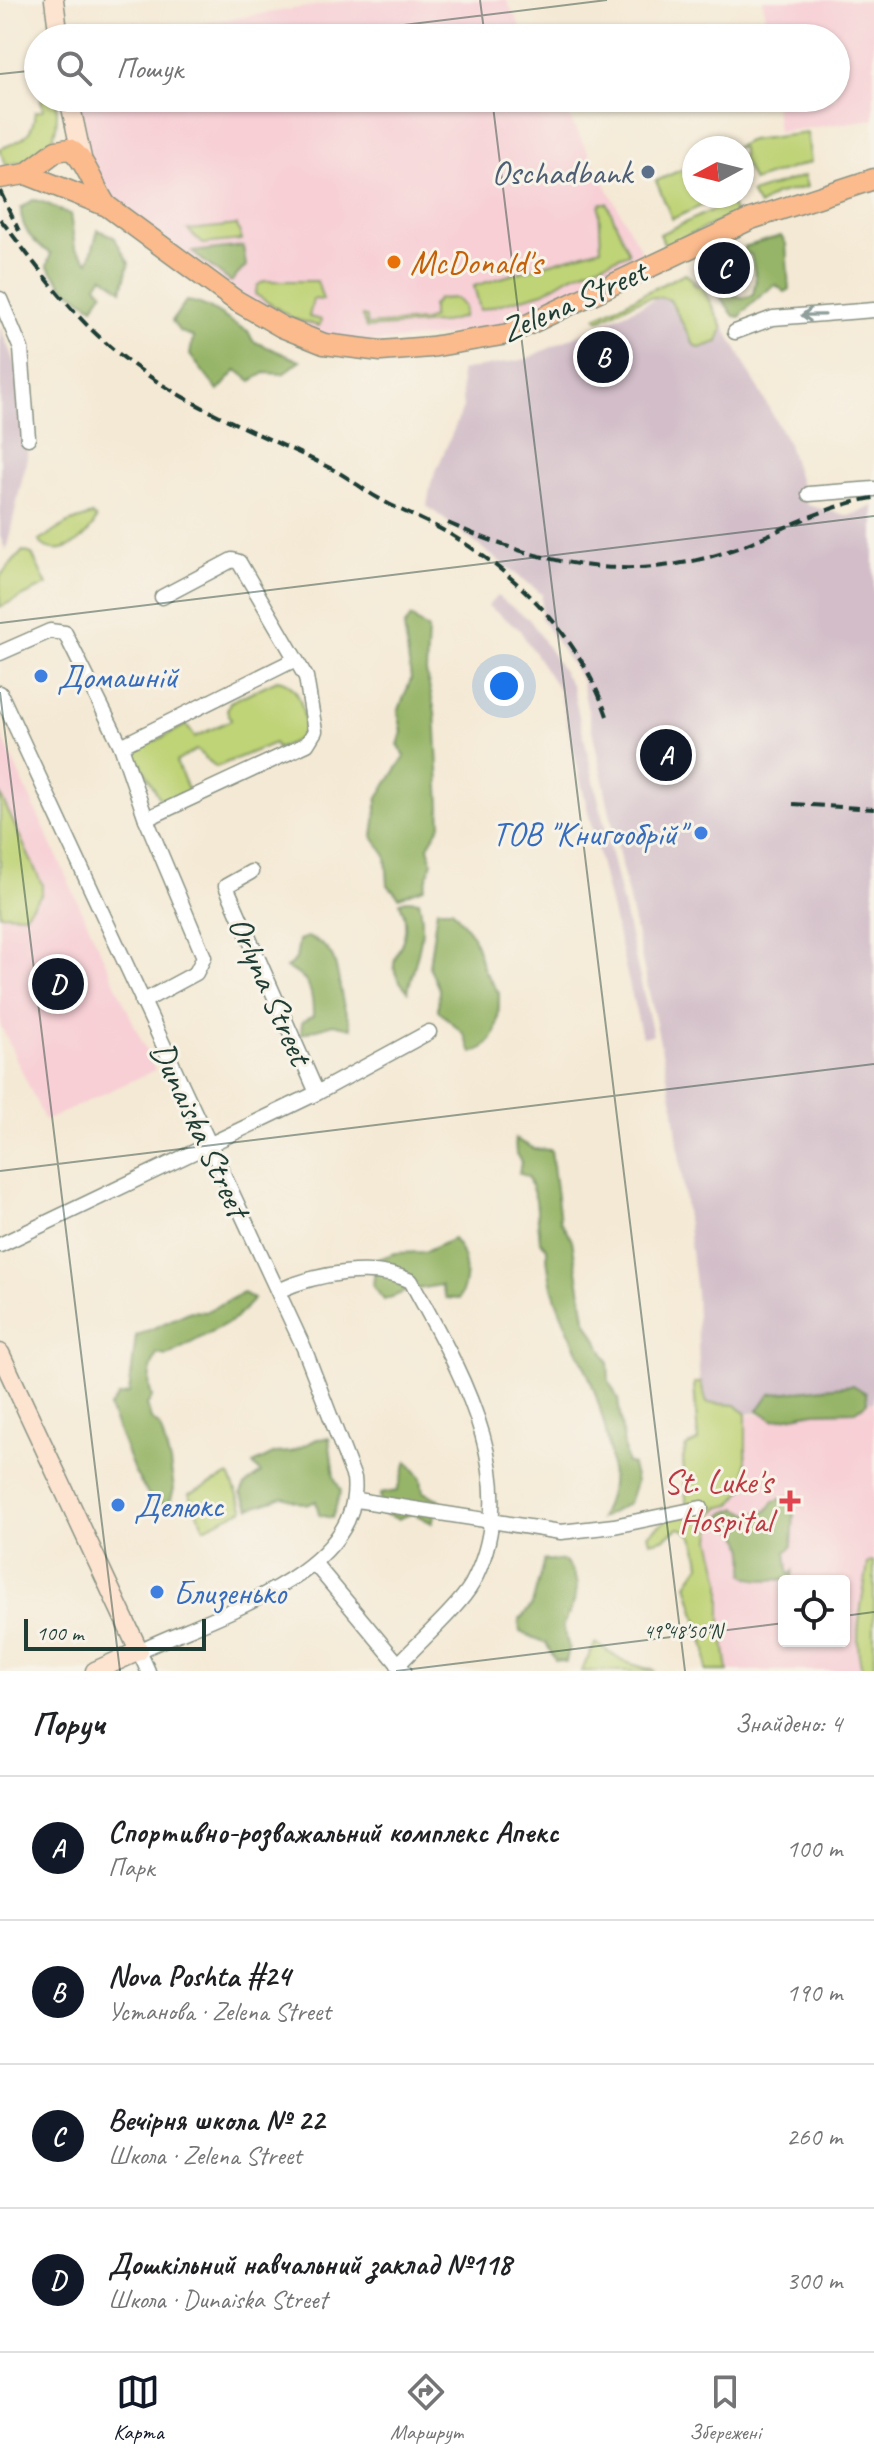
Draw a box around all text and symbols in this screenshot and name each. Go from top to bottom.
search box [24,24,850,112]
icon: search [52,46,96,90]
text: Пошук [116,49,183,87]
north arrow [682,136,754,208]
place label: Oschadbank [491,151,635,194]
marker: Oschadbank [639,163,657,181]
pin: C [698,238,750,298]
place label: McDonald's [410,241,545,284]
street label: Zelena Street [493,248,656,352]
marker: McDonald's [385,253,403,271]
one-way arrow [800,307,827,323]
pin: B [577,327,629,387]
place label: Домашній [57,655,180,698]
your location [484,666,524,706]
marker: Домашній [32,667,50,685]
pin: A [640,725,692,785]
place label: ТОВ "Книгообрiй" [492,812,692,855]
marker: ТОВ "Книгообрiй" [692,824,710,842]
street label: Orlyna Street [219,909,324,1075]
pin: D [32,954,84,1014]
street label: Dunaiska Street [141,1035,262,1228]
place label: St. Luke's Hospital [664,1460,778,1542]
place label: Делюкс [134,1484,225,1527]
marker: St. Luke's Hospital [779,1490,801,1512]
marker: Делюкс [109,1496,127,1514]
place label: Близенько [173,1571,288,1614]
map controls [778,1575,850,1647]
button: locate [778,1575,850,1647]
marker: Близенько [148,1583,166,1601]
scale bar [24,1615,206,1651]
text: 100 m [36,1619,83,1647]
text: 49°48'50"N [644,1619,725,1644]
text: Поруч [32,1702,105,1745]
text: Знайдено: 4 [735,1707,842,1740]
text: Спортивно-розважальний комплекс Апекс [108,1813,559,1851]
text: A [51,1832,65,1865]
text: 100 m [786,1832,842,1865]
text: Парк [108,1851,154,1884]
text: Nova Poshta #24 [108,1957,290,1995]
text: B [51,1976,65,2009]
text: 190 m [786,1976,842,2009]
text: Установа · Zelena Street [108,1995,331,2028]
text: Вечірня школа № 22 [108,2101,324,2139]
text: C [52,2120,64,2153]
text: 260 m [786,2120,842,2153]
text: Школа · Zelena Street [108,2139,302,2172]
text: Дошкільний навчальний заклад №118 [108,2245,511,2283]
text: D [50,2264,66,2297]
text: 300 m [786,2264,842,2297]
text: Школа · Dunaiska Street [108,2283,327,2316]
tab: Карта [113,2370,164,2446]
tab: Маршрут [390,2370,463,2446]
tab: Збережені [689,2370,761,2446]

